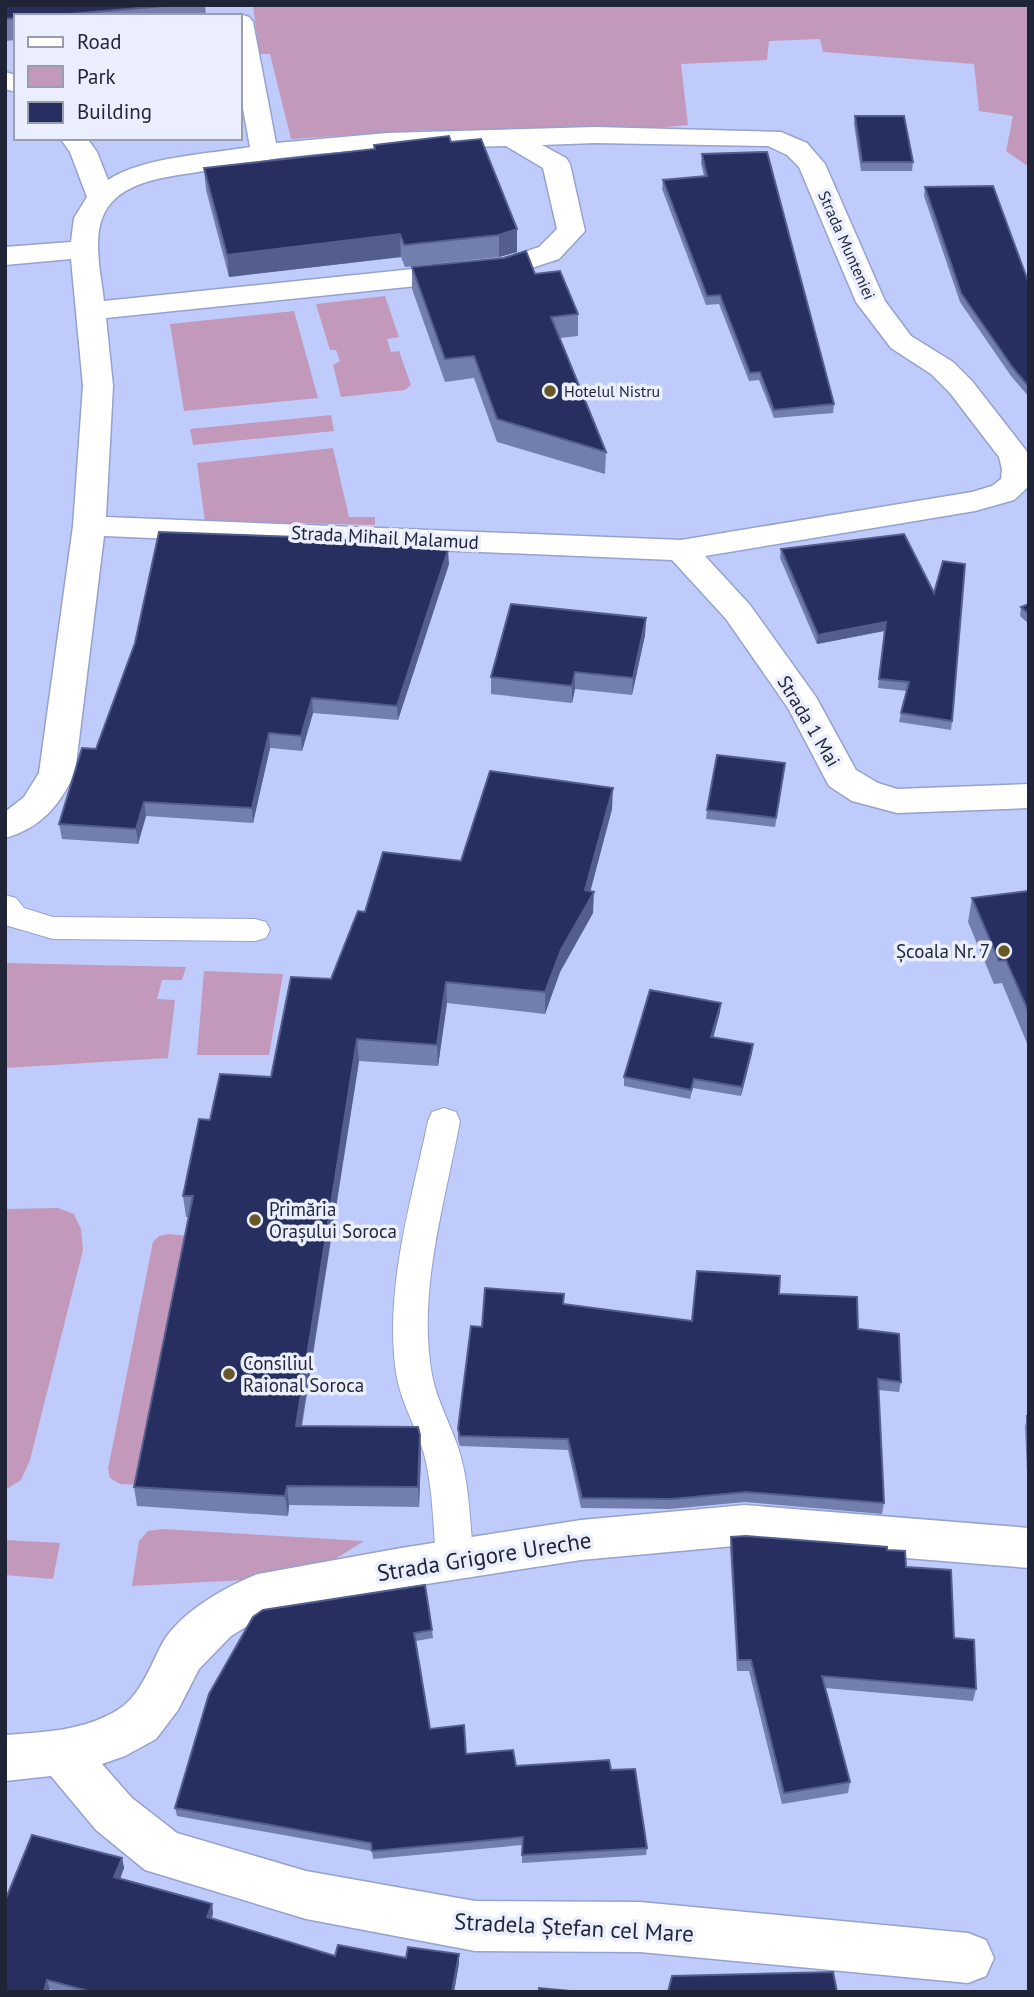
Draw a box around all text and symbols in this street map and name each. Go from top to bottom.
legend [14,14,242,140]
text: Road [77,28,121,55]
text: Park [77,63,116,90]
text: Building [77,98,152,125]
street label: Strada Munteniei [814,187,880,303]
place label: Hotelul Nistru [564,381,660,401]
marker: Hotelul Nistru [542,383,558,399]
street label: Strada Mihail Malamud [290,520,480,554]
street label: Strada 1 Mai [772,671,846,771]
place label: Școala Nr. 7 [896,939,990,963]
marker: Școala Nr. 7 [996,943,1012,959]
place label: Primăria Orașului Soroca [269,1197,397,1243]
marker: Primăria Orașului Soroca [247,1212,263,1228]
place label: Consiliul Raional Soroca [243,1351,364,1397]
marker: Consiliul Raional Soroca [221,1366,237,1382]
street label: Strada Grigore Ureche [375,1525,593,1587]
street label: Stradela Ștefan cel Mare [453,1906,695,1948]

